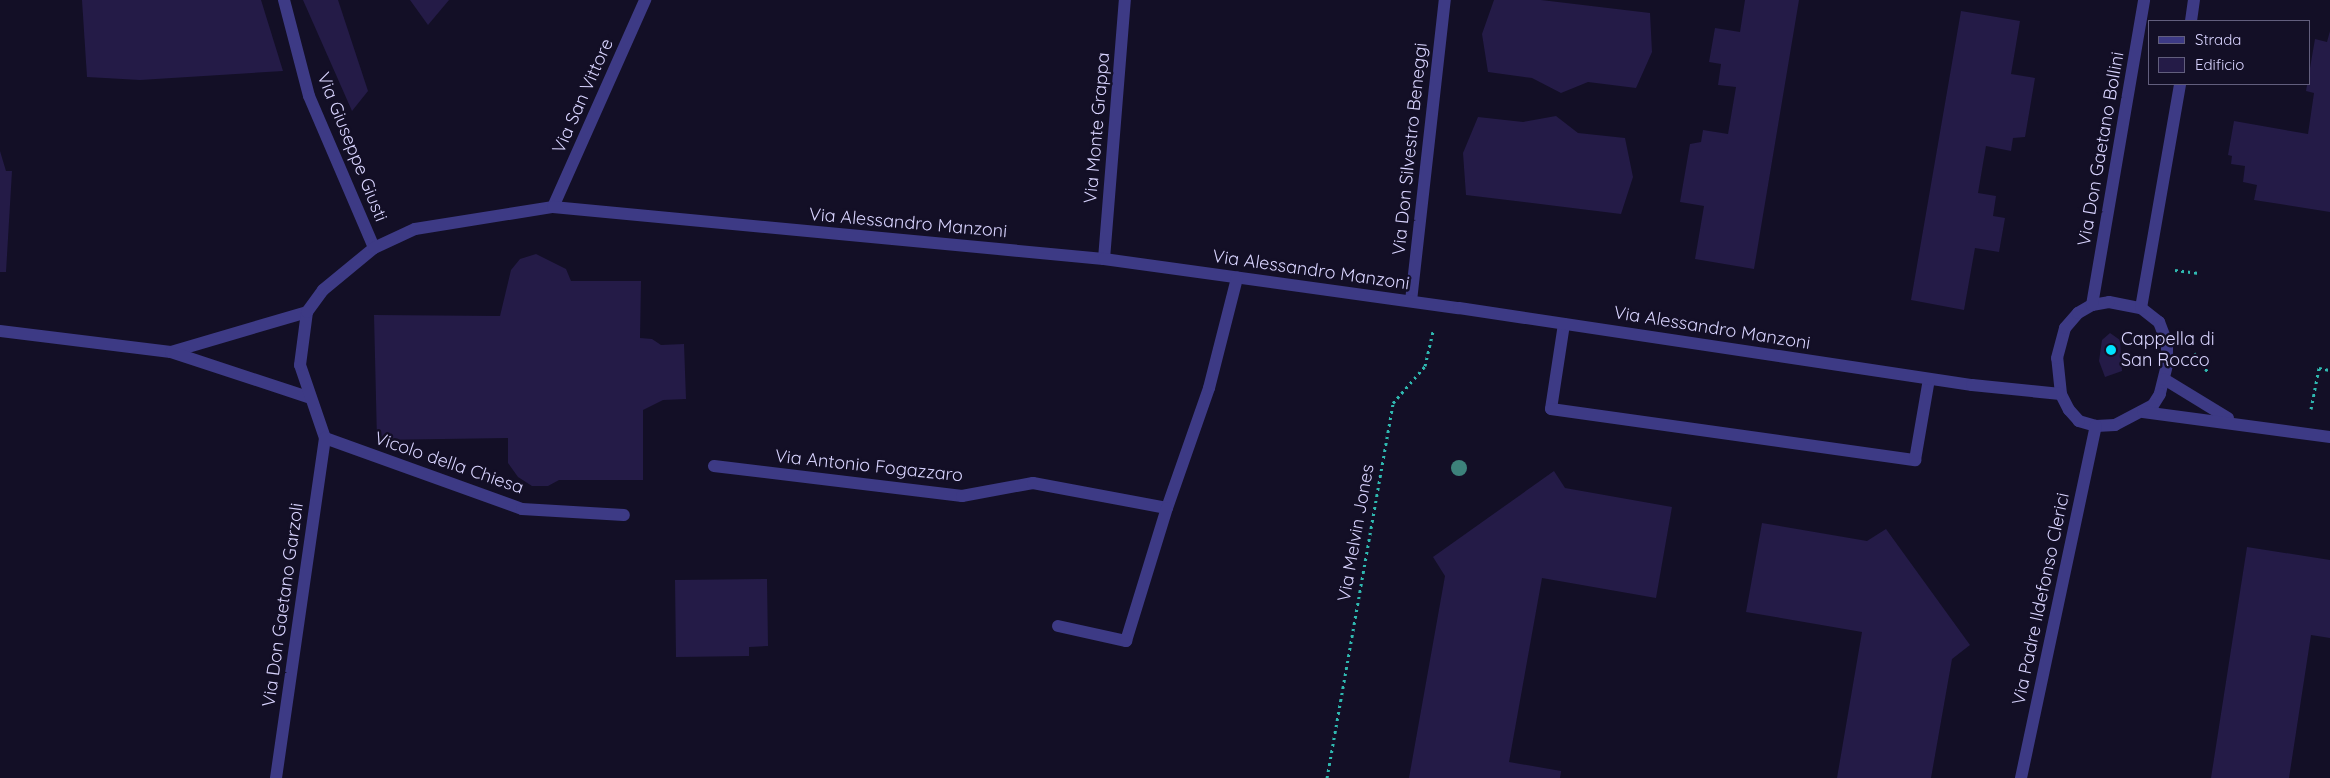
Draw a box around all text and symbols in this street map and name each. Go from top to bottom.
legend [2148,20,2310,85]
text: Strada [2195,30,2241,49]
street label: Via San Vittore [548,35,618,157]
street label: Via Don Silvestro Beneggi [1388,42,1432,256]
street label: Via Don Gaetano Bollini [2073,50,2129,248]
street label: Via Monte Grappa [1080,51,1114,205]
text: Edificio [2195,55,2244,74]
street label: Via Giuseppe Giusti [312,69,392,225]
street label: Via Alessandro Manzoni [808,204,1008,242]
street label: Via Alessandro Manzoni [1211,245,1411,295]
street label: Via Alessandro Manzoni [1612,302,1812,354]
place label: Cappella di San Rocco [2121,329,2215,372]
marker: Cappella di San Rocco [2105,344,2117,356]
street label: Vicolo della Chiesa [372,427,526,499]
street label: Via Antonio Fogazzaro [774,445,964,487]
street label: Via Melvin Jones [1333,463,1379,603]
street label: Via Padre Ildefonso Clerici [2008,491,2074,707]
street label: Via Don Gaetano Garzoli [258,502,308,708]

